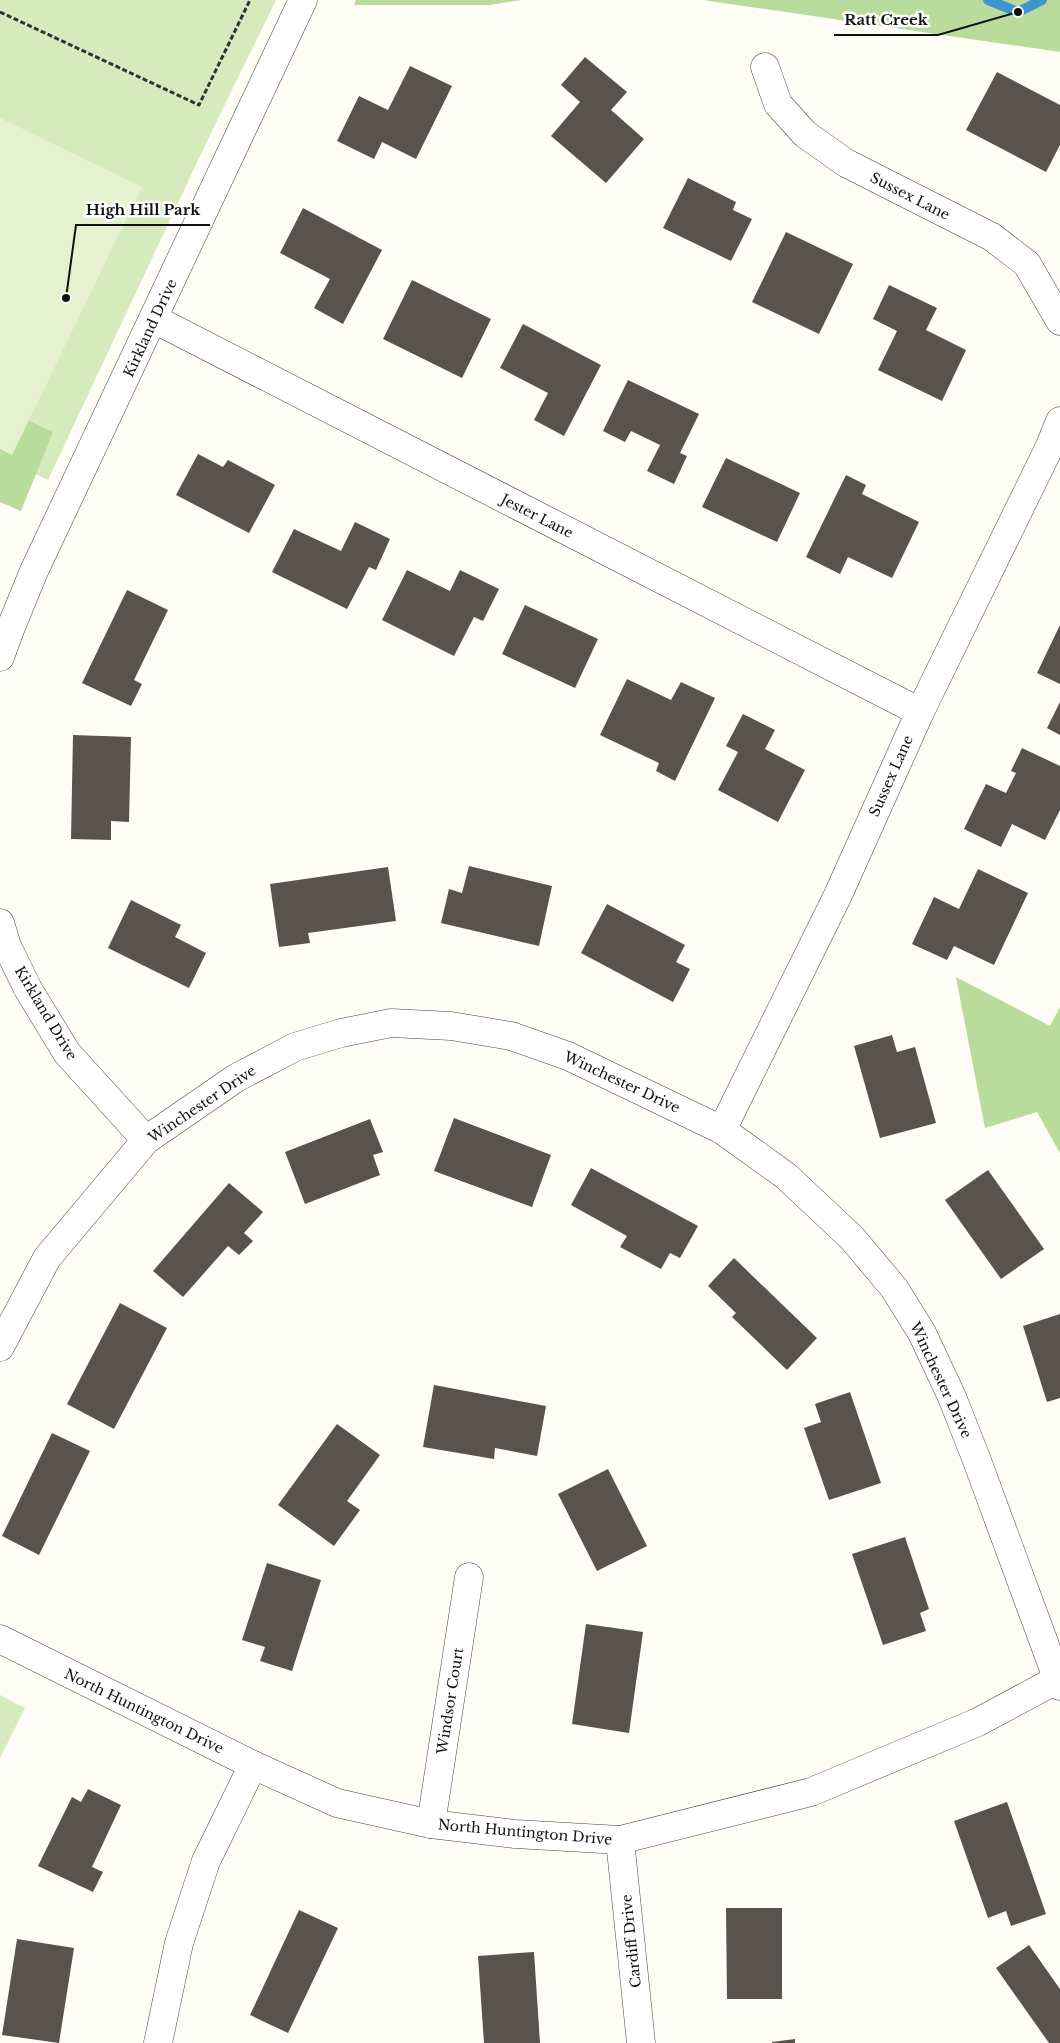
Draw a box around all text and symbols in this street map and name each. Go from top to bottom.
callout: Ratt Creek [834,5,938,35]
text: Ratt Creek [844,10,929,29]
street label: Sussex Lane [867,168,953,224]
callout: High Hill Park [76,195,210,225]
text: High Hill Park [86,200,201,219]
street label: Kirkland Drive [119,276,181,380]
street label: Jester Lane [496,489,576,542]
street label: Sussex Lane [865,733,917,819]
street label: Kirkland Drive [11,963,81,1063]
street label: Winchester Drive [560,1047,683,1117]
street label: Winchester Drive [144,1061,259,1147]
street label: Winchester Drive [906,1318,976,1441]
street label: Windsor Court [433,1646,467,1757]
street label: North Huntington Drive [61,1665,227,1757]
street label: North Huntington Drive [437,1815,613,1849]
street label: Cardiff Drive [617,1893,645,1989]

